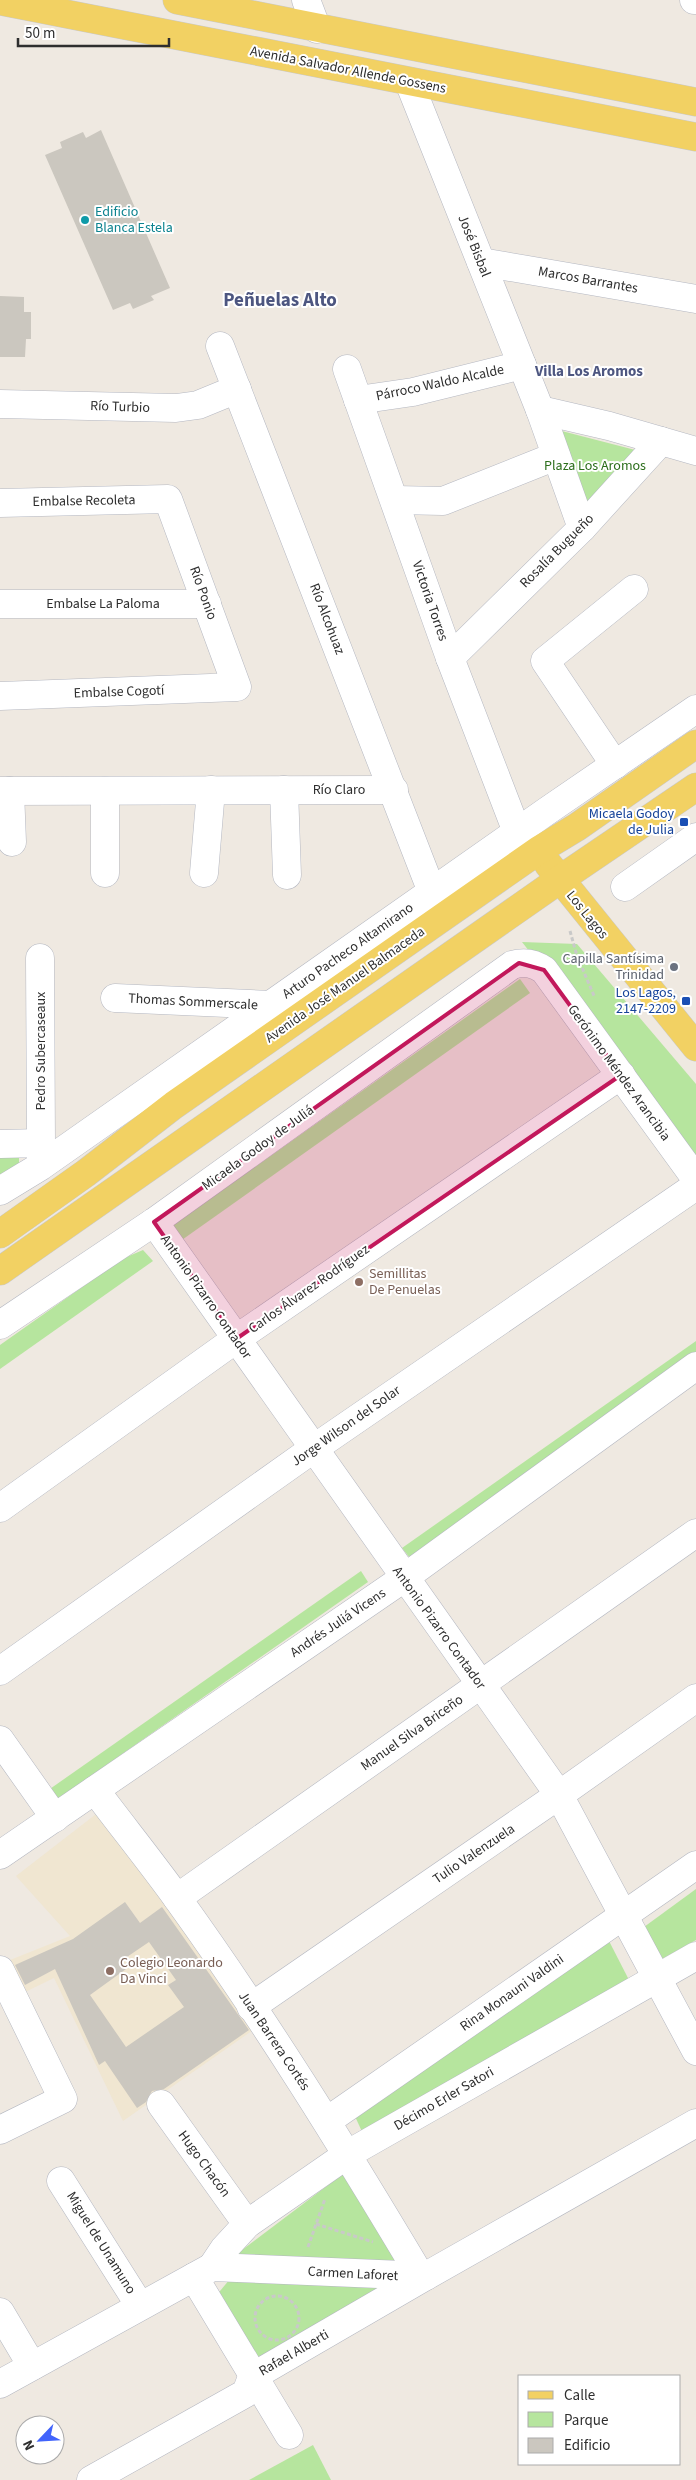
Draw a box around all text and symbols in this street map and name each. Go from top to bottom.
scale bar [18,15,169,47]
text: 50 m [25,23,55,44]
street label: Avenida Salvador Allende Gossens [248,41,448,99]
place label: Edificio Blanca Estela [95,202,173,238]
street label: José Bisbal [452,212,496,281]
marker: Edificio Blanca Estela [79,214,91,226]
street label: Marcos Barrantes [537,261,640,299]
district label: Peñuelas Alto [223,287,337,314]
street label: Párroco Waldo Alcalde [374,360,506,406]
district label: Villa Los Aromos [534,361,643,382]
street label: Río Turbio [90,396,150,418]
park label: Plaza Los Aromos [544,456,646,476]
street label: Embalse Recoleta [32,490,136,512]
street label: Rosalía Bugueño [515,509,599,593]
street label: Victoria Torres [407,558,453,644]
street label: Río Ponio [184,563,222,623]
street label: Río Alcohuaz [304,580,350,658]
street label: Embalse La Paloma [46,594,160,614]
street label: Embalse Cogotí [73,680,165,704]
street label: Río Claro [313,780,365,800]
place label: Micaela Godoy de Julia [589,804,674,840]
marker: Micaela Godoy de Julia [678,816,690,828]
street label: Los Lagos [561,887,613,944]
street label: Arturo Pacheco Altamirano [278,898,418,1004]
street label: Avenida José Manuel Balmaceda [261,922,429,1048]
place label: Capilla Santísima Trinidad [562,949,664,985]
marker: Capilla Santísima Trinidad [668,961,680,973]
place label: Los Lagos, 2147-2209 [616,983,676,1019]
street label: Thomas Sommerscale [128,989,258,1015]
street label: Pedro Subercaseaux [31,991,51,1110]
marker: Los Lagos, 2147-2209 [680,995,692,1007]
street label: Gerónimo Méndez Arancibia [563,1001,675,1145]
street label: Micaela Godoy de Juliá [198,1101,318,1195]
street label: Antonio Pizarro Contador [155,1231,257,1363]
street label: Carlos Álvarez Rodríguez [244,1240,374,1338]
place label: Semillitas De Penuelas [369,1264,441,1300]
marker: Semillitas De Penuelas [353,1276,365,1288]
street label: Jorge Wilson del Solar [287,1381,405,1471]
street label: Antonio Pizarro Contador [387,1562,491,1694]
street label: Andrés Juliá Vicens [286,1583,390,1663]
street label: Manuel Silva Briceño [357,1690,467,1776]
street label: Tulio Valenzuela [429,1819,519,1889]
street label: Rina Monauni Valdini [456,1950,568,2036]
place label: Colegio Leonardo Da Vinci [120,1953,223,1989]
marker: Colegio Leonardo Da Vinci [104,1965,116,1977]
street label: Juan Barrera Cortés [233,1987,315,2095]
street label: Décimo Erler Satori [390,2062,498,2136]
street label: Hugo Chacón [173,2127,235,2201]
street label: Miguel de Unamuno [61,2188,141,2298]
street label: Carmen Laforet [307,2262,399,2286]
street label: Rafael Alberti [255,2325,333,2381]
legend [518,2375,681,2465]
text: Calle [564,2385,595,2406]
text: Parque [564,2410,608,2431]
north arrow [15,2415,65,2465]
text: Edificio [564,2435,611,2456]
text: N [18,2437,40,2454]

